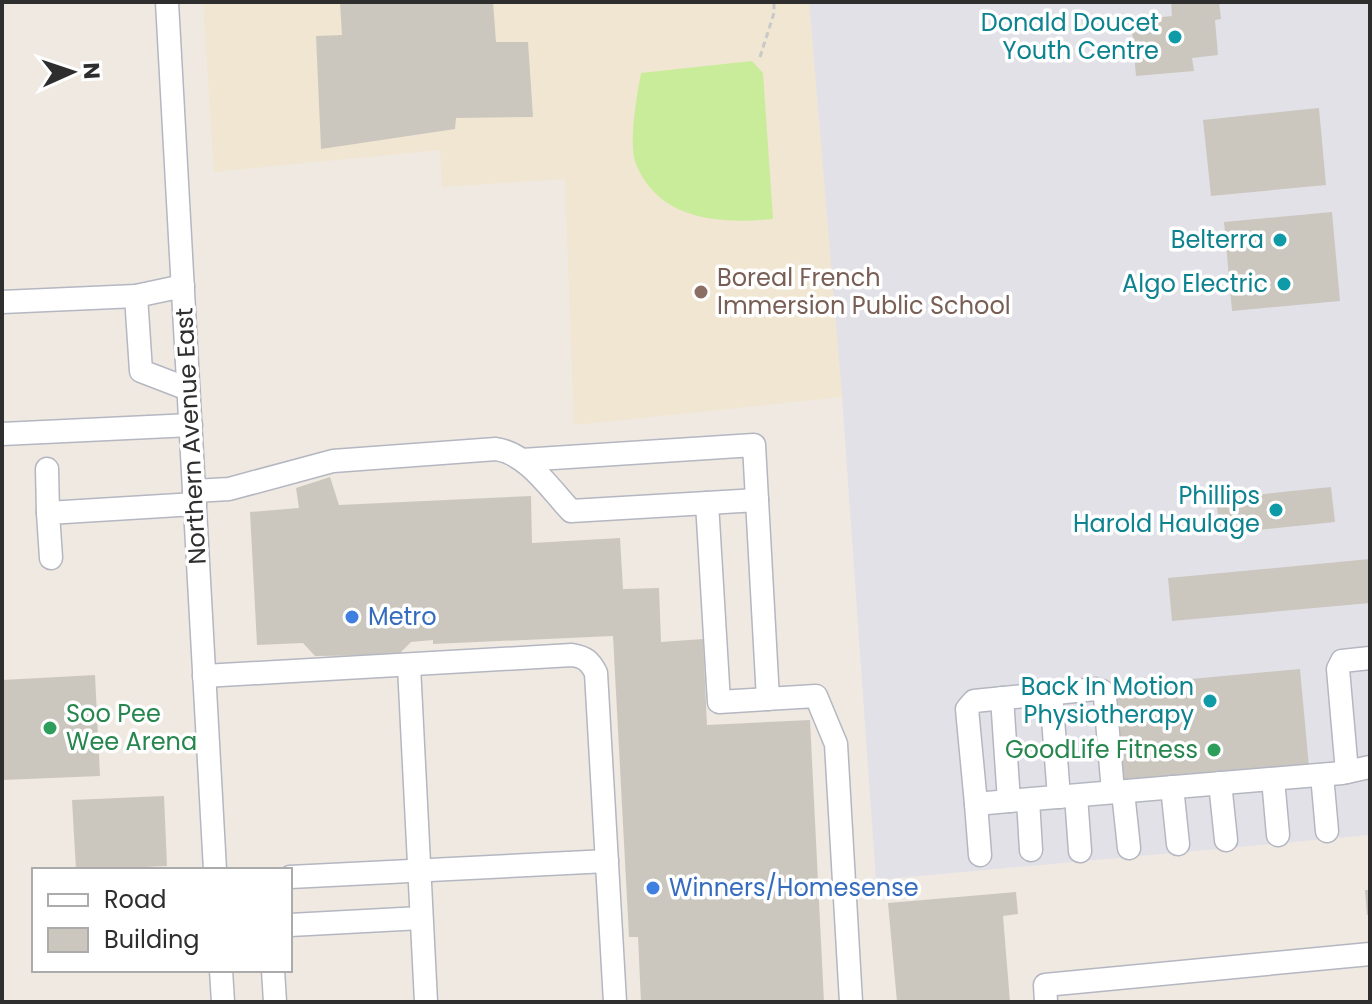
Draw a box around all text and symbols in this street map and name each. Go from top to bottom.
place label: Donald Doucet Youth Centre [981,6,1159,67]
marker: Donald Doucet Youth Centre [1166,28,1184,46]
north arrow [32,32,112,112]
text: N [76,62,107,80]
place label: Belterra [1171,223,1264,256]
marker: Belterra [1271,231,1289,249]
place label: Boreal French Immersion Public School [717,261,1011,322]
place label: Algo Electric [1122,267,1268,300]
marker: Algo Electric [1275,275,1293,293]
marker: Boreal French Immersion Public School [692,283,710,301]
street label: Northern Avenue East [167,307,214,565]
place label: Phillips Harold Haulage [1073,479,1260,540]
marker: Phillips Harold Haulage [1267,501,1285,519]
place label: Metro [368,600,437,633]
marker: Metro [343,608,361,626]
place label: Back In Motion Physiotherapy [1021,670,1194,731]
marker: Back In Motion Physiotherapy [1201,692,1219,710]
place label: Soo Pee Wee Arena [66,697,197,758]
marker: Soo Pee Wee Arena [41,719,59,737]
place label: GoodLife Fitness [1005,733,1198,766]
marker: GoodLife Fitness [1205,741,1223,759]
legend [32,868,292,972]
place label: Winners/Homesense [669,871,919,904]
marker: Winners/Homesense [644,879,662,897]
text: Road [104,883,166,916]
text: Building [104,923,200,956]

